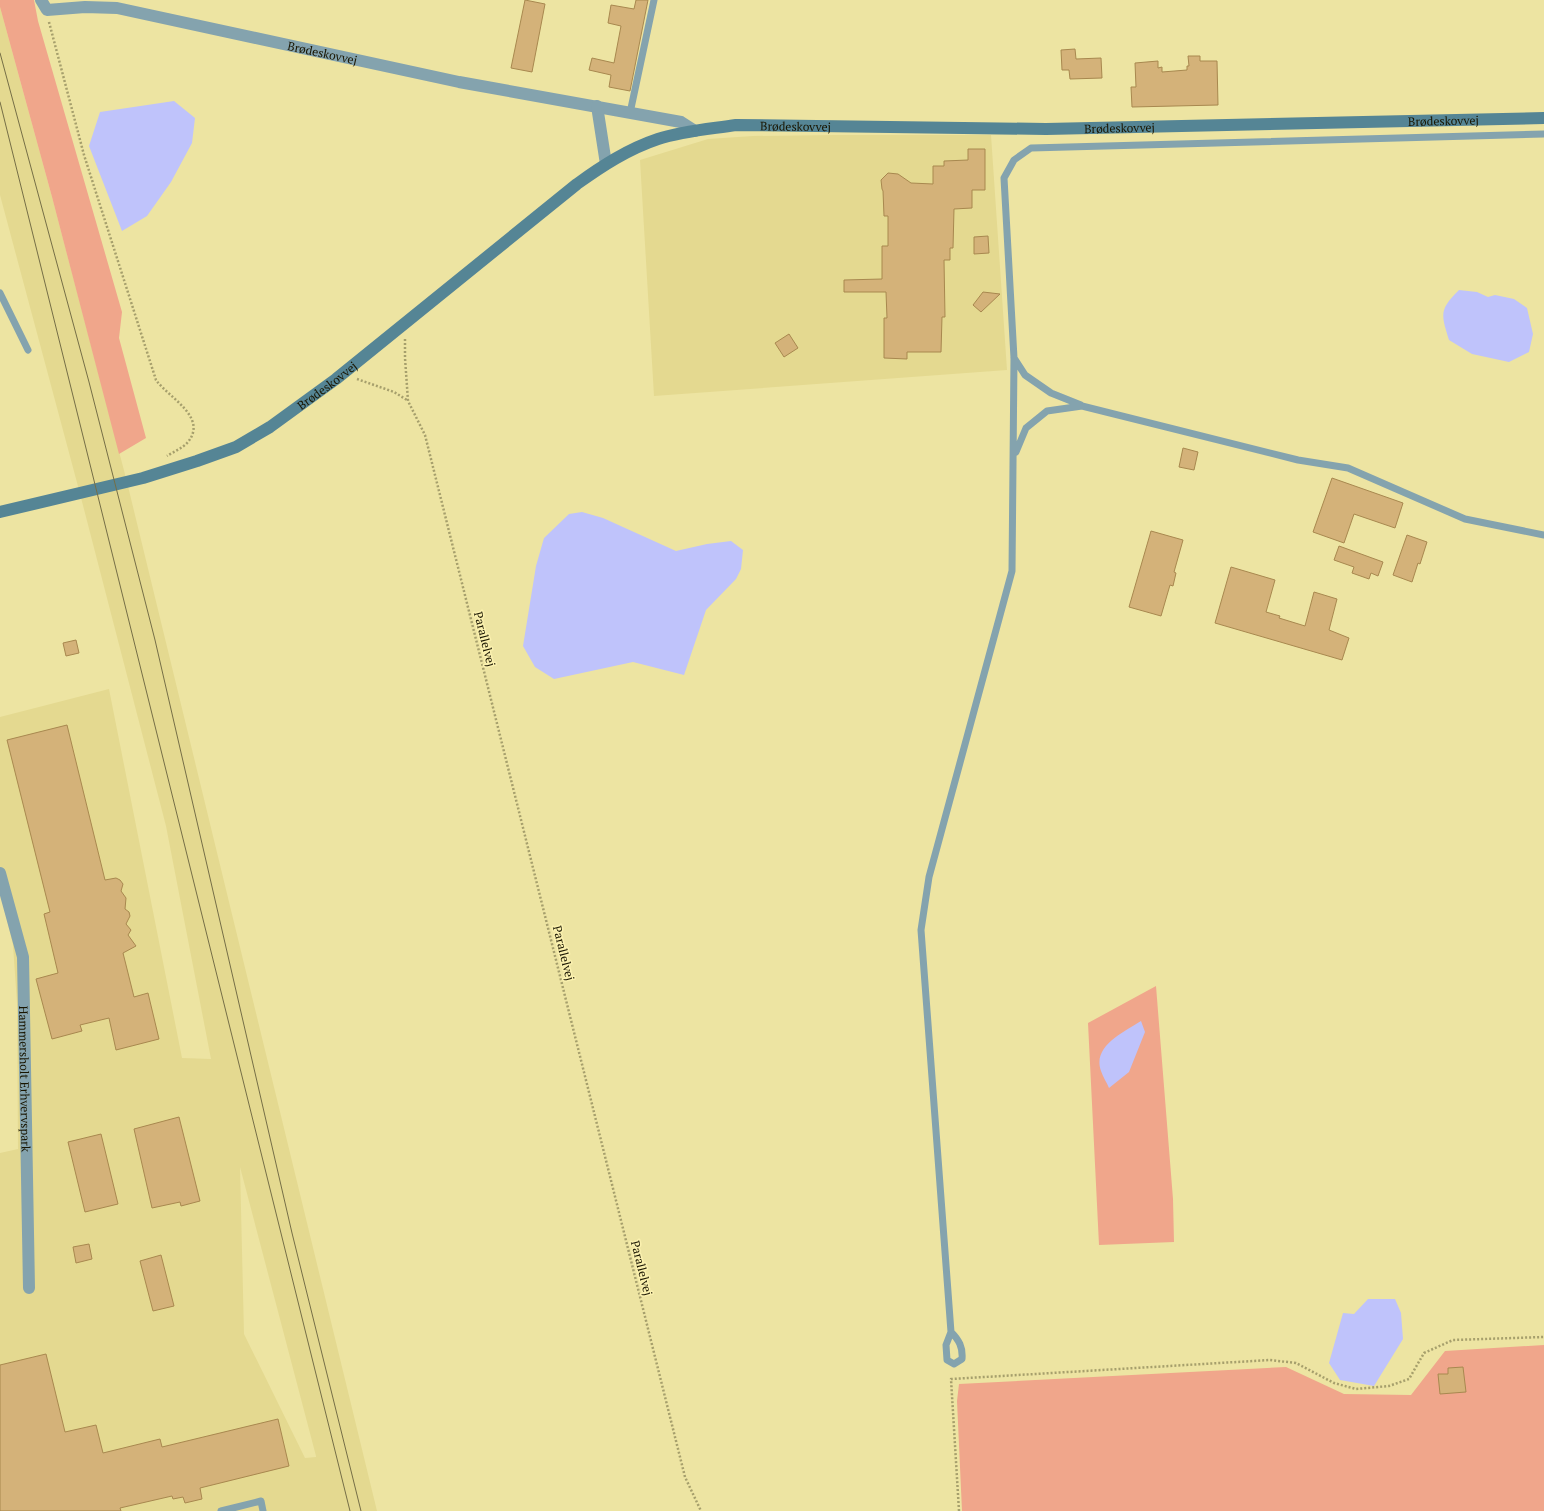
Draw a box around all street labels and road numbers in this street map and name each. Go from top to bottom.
street label: Brødeskovvej [286,38,359,67]
street label: Brødeskovvej [1408,112,1479,129]
street label: Brødeskovvej [760,118,831,134]
street label: Brødeskovvej [1084,119,1155,136]
street label: Brødeskovvej [294,358,360,412]
street label: Parallelvej [471,610,499,668]
street label: Parallelvej [550,924,578,982]
street label: Hammersholt Erhvervspark [16,1006,34,1153]
street label: Parallelvej [628,1239,656,1297]

